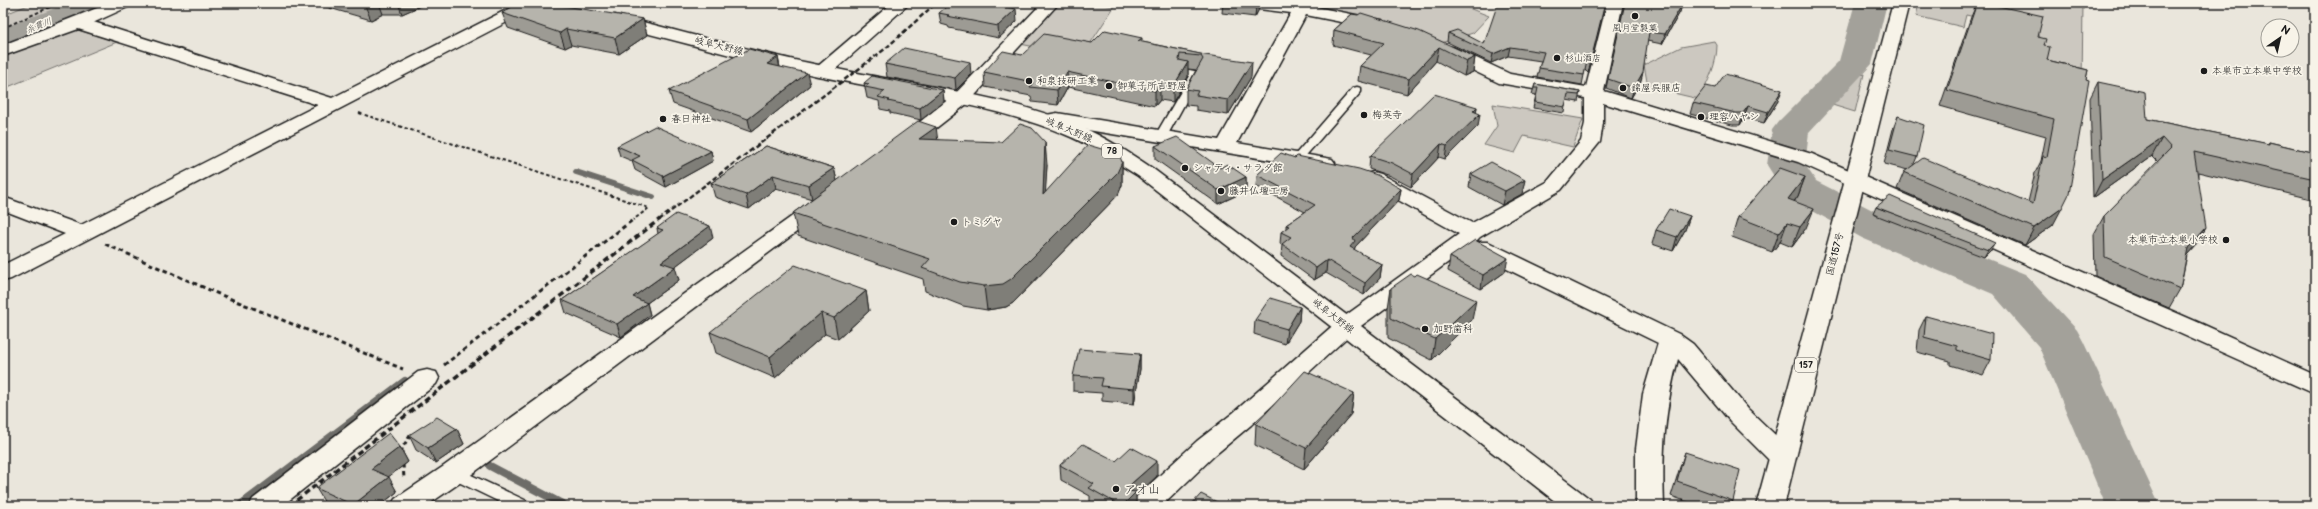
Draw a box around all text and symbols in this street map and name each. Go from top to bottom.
marker: 風月堂製菓 [1630,11,1640,21]
water label: 糸貫川 [24,16,54,36]
north arrow [2260,18,2300,58]
text: N [2278,22,2292,38]
place label: 風月堂製菓 [1612,23,1658,34]
street label: 岐阜大野線 [693,34,745,58]
marker: 杉山酒店 [1552,53,1562,63]
place label: 杉山酒店 [1565,53,1601,64]
place label: 本巣市立本巣中学校 [2212,65,2302,77]
marker: 本巣市立本巣中学校 [2199,66,2209,76]
place label: 和泉技研工業 [1037,75,1097,87]
marker: 和泉技研工業 [1024,76,1034,86]
place label: 御菓子所吉野屋 [1117,80,1187,92]
marker: 御菓子所吉野屋 [1104,81,1114,91]
place label: 錦屋呉服店 [1631,82,1681,94]
marker: 錦屋呉服店 [1618,83,1628,93]
place label: 梅英寺 [1372,109,1402,121]
marker: 梅英寺 [1359,110,1369,120]
place label: 理容ハヤシ [1709,111,1759,123]
marker: 理容ハヤシ [1696,112,1706,122]
place label: 春日神社 [671,113,711,125]
marker: 春日神社 [658,114,668,124]
street label: 岐阜大野線 [1044,115,1094,145]
road number: 78 [1102,144,1122,158]
place label: シャディ・サラダ館 [1193,162,1283,174]
marker: シャディ・サラダ館 [1180,163,1190,173]
place label: 藤井仏壇工房 [1229,185,1289,197]
marker: 藤井仏壇工房 [1216,186,1226,196]
place label: トミダヤ [962,216,1002,228]
marker: トミダヤ [949,217,959,227]
street label: 国道157号 [1824,231,1846,277]
place label: 本巣市立本巣小学校 [2128,234,2218,246]
marker: 本巣市立本巣小学校 [2221,235,2231,245]
street label: 岐阜大野線 [1310,296,1356,336]
place label: 加野歯科 [1433,323,1473,335]
marker: 加野歯科 [1420,324,1430,334]
road number: 157 [1795,358,1817,372]
place label: アオ山 [1124,482,1160,497]
marker: アオ山 [1111,484,1121,494]

